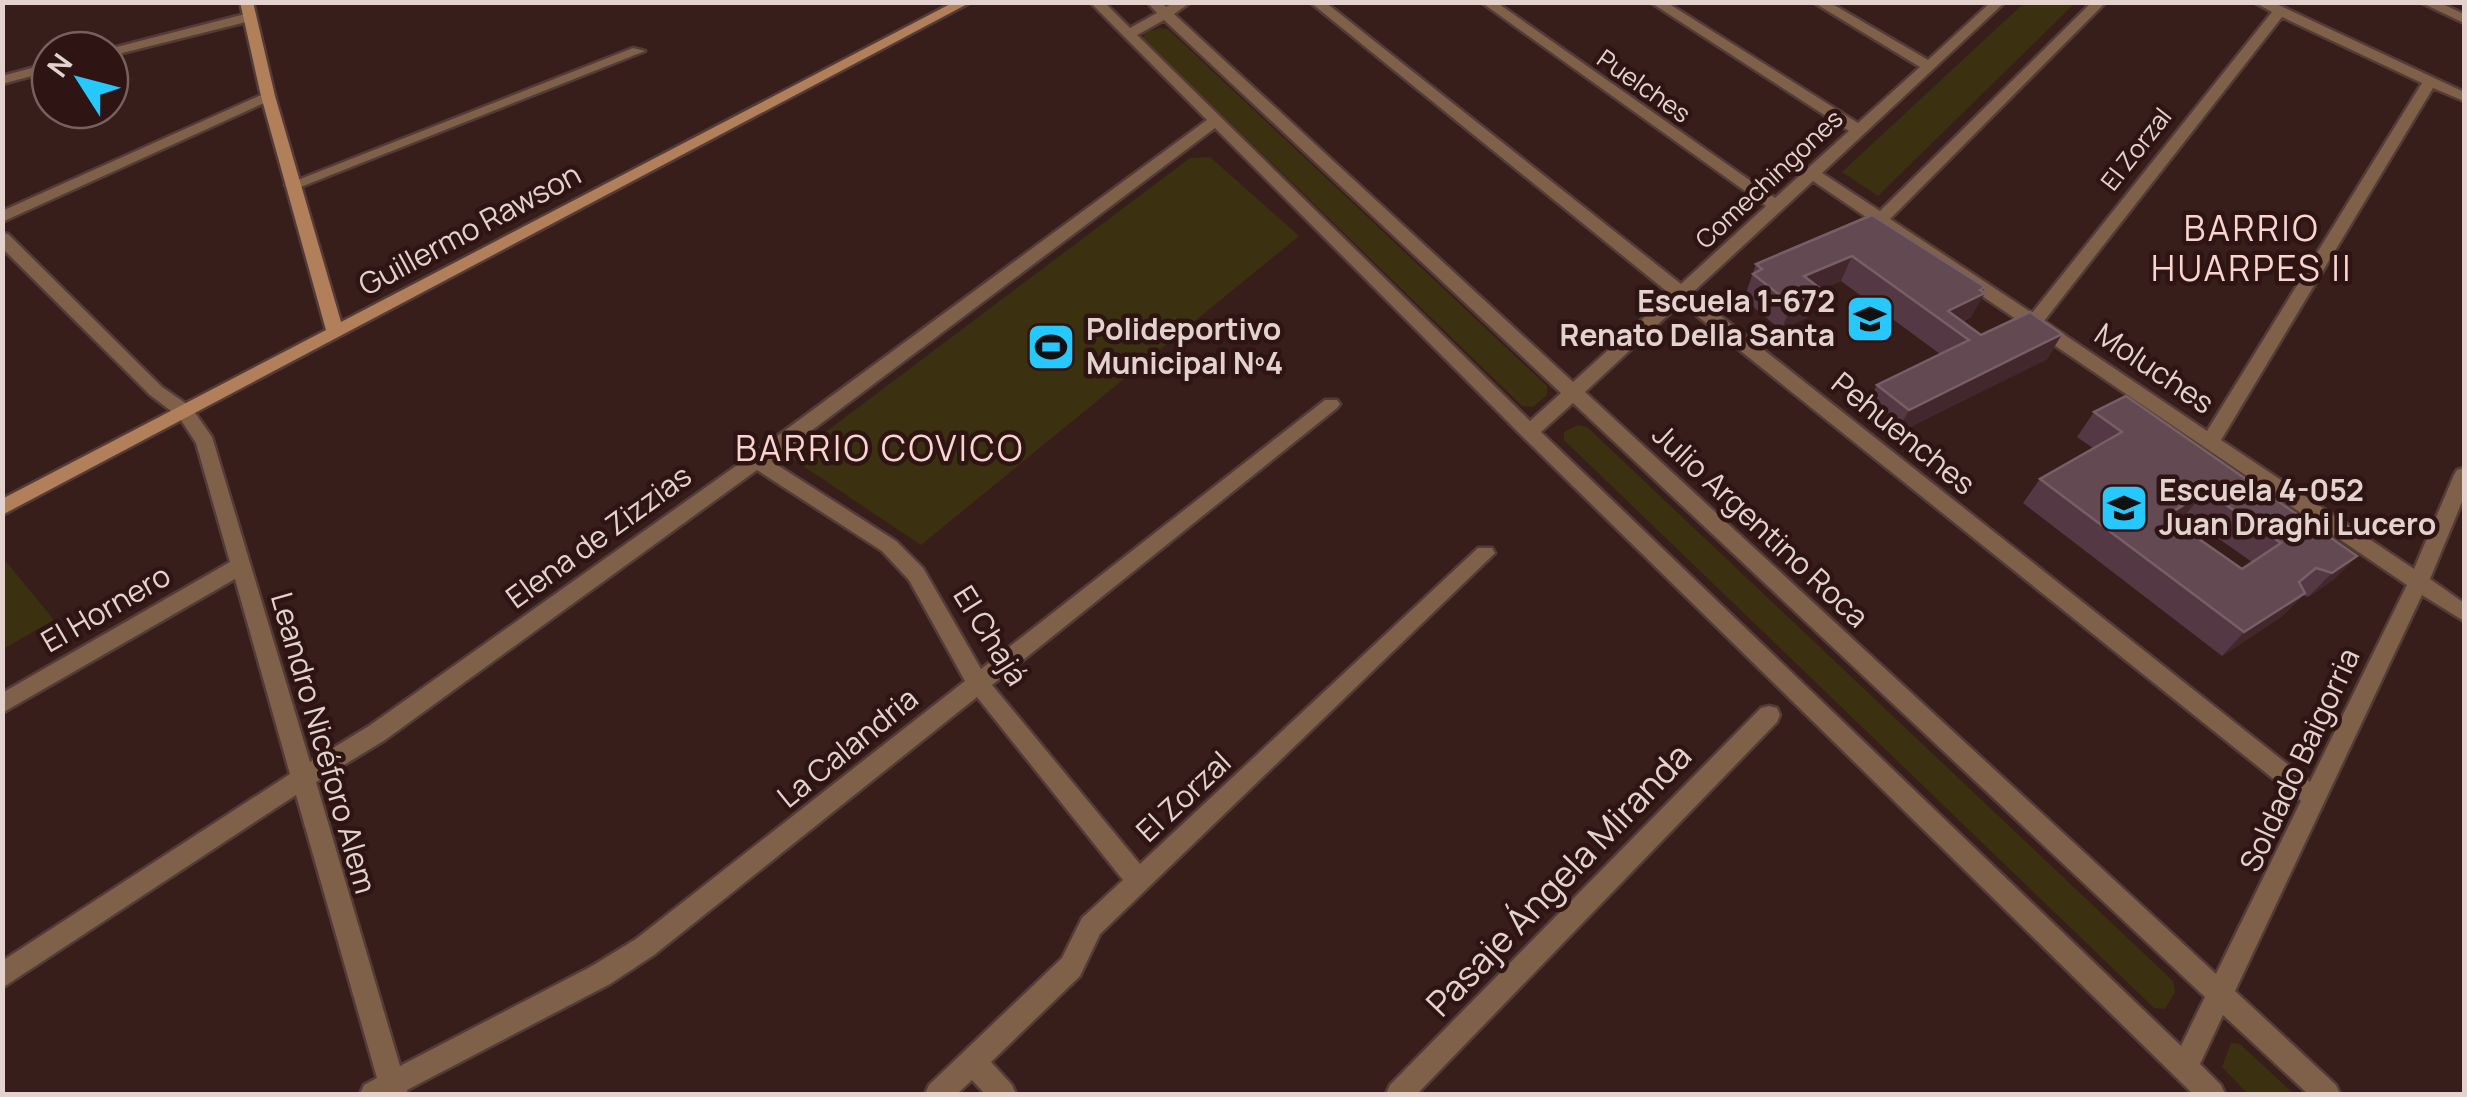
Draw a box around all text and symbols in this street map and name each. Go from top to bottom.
north arrow [30,30,130,130]
street label: Puelches [1590,41,1698,131]
text: N [38,45,80,84]
street label: El Zorzal [2092,100,2179,197]
street label: Comechingones [1687,101,1850,256]
street label: Guillermo Rawson [351,153,588,305]
district label: BARRIO HUARPES II [2151,204,2353,292]
place label: Escuela 1-672 Renato Della Santa [1560,280,1835,355]
school or university icon: Escuela 1-672 Renato Della Santa [1844,293,1896,345]
place label: Polideportivo Municipal Nº4 [1086,308,1283,383]
street label: Moluches [2087,313,2222,423]
sports icon: Polideportivo Municipal Nº4 [1025,321,1077,373]
street label: Pehuenches [1824,362,1984,503]
street label: Julio Argentino Roca [1644,414,1878,636]
district label: BARRIO COVICO [735,424,1025,472]
street label: Elena de Zizzias [497,455,699,617]
place label: Escuela 4-052 Juan Draghi Lucero [2159,469,2436,544]
school or university icon: Escuela 4-052 Juan Draghi Lucero [2098,482,2150,534]
street label: El Hornero [33,554,177,661]
street label: El Chajá [945,578,1038,693]
street label: Leandro Nicéforo Alem [262,587,387,898]
street label: Soldado Baigorria [2229,641,2368,878]
street label: La Calandria [768,677,926,816]
street label: Pasaje Ángela Miranda [1415,732,1701,1026]
street label: El Zorzal [1127,741,1239,850]

